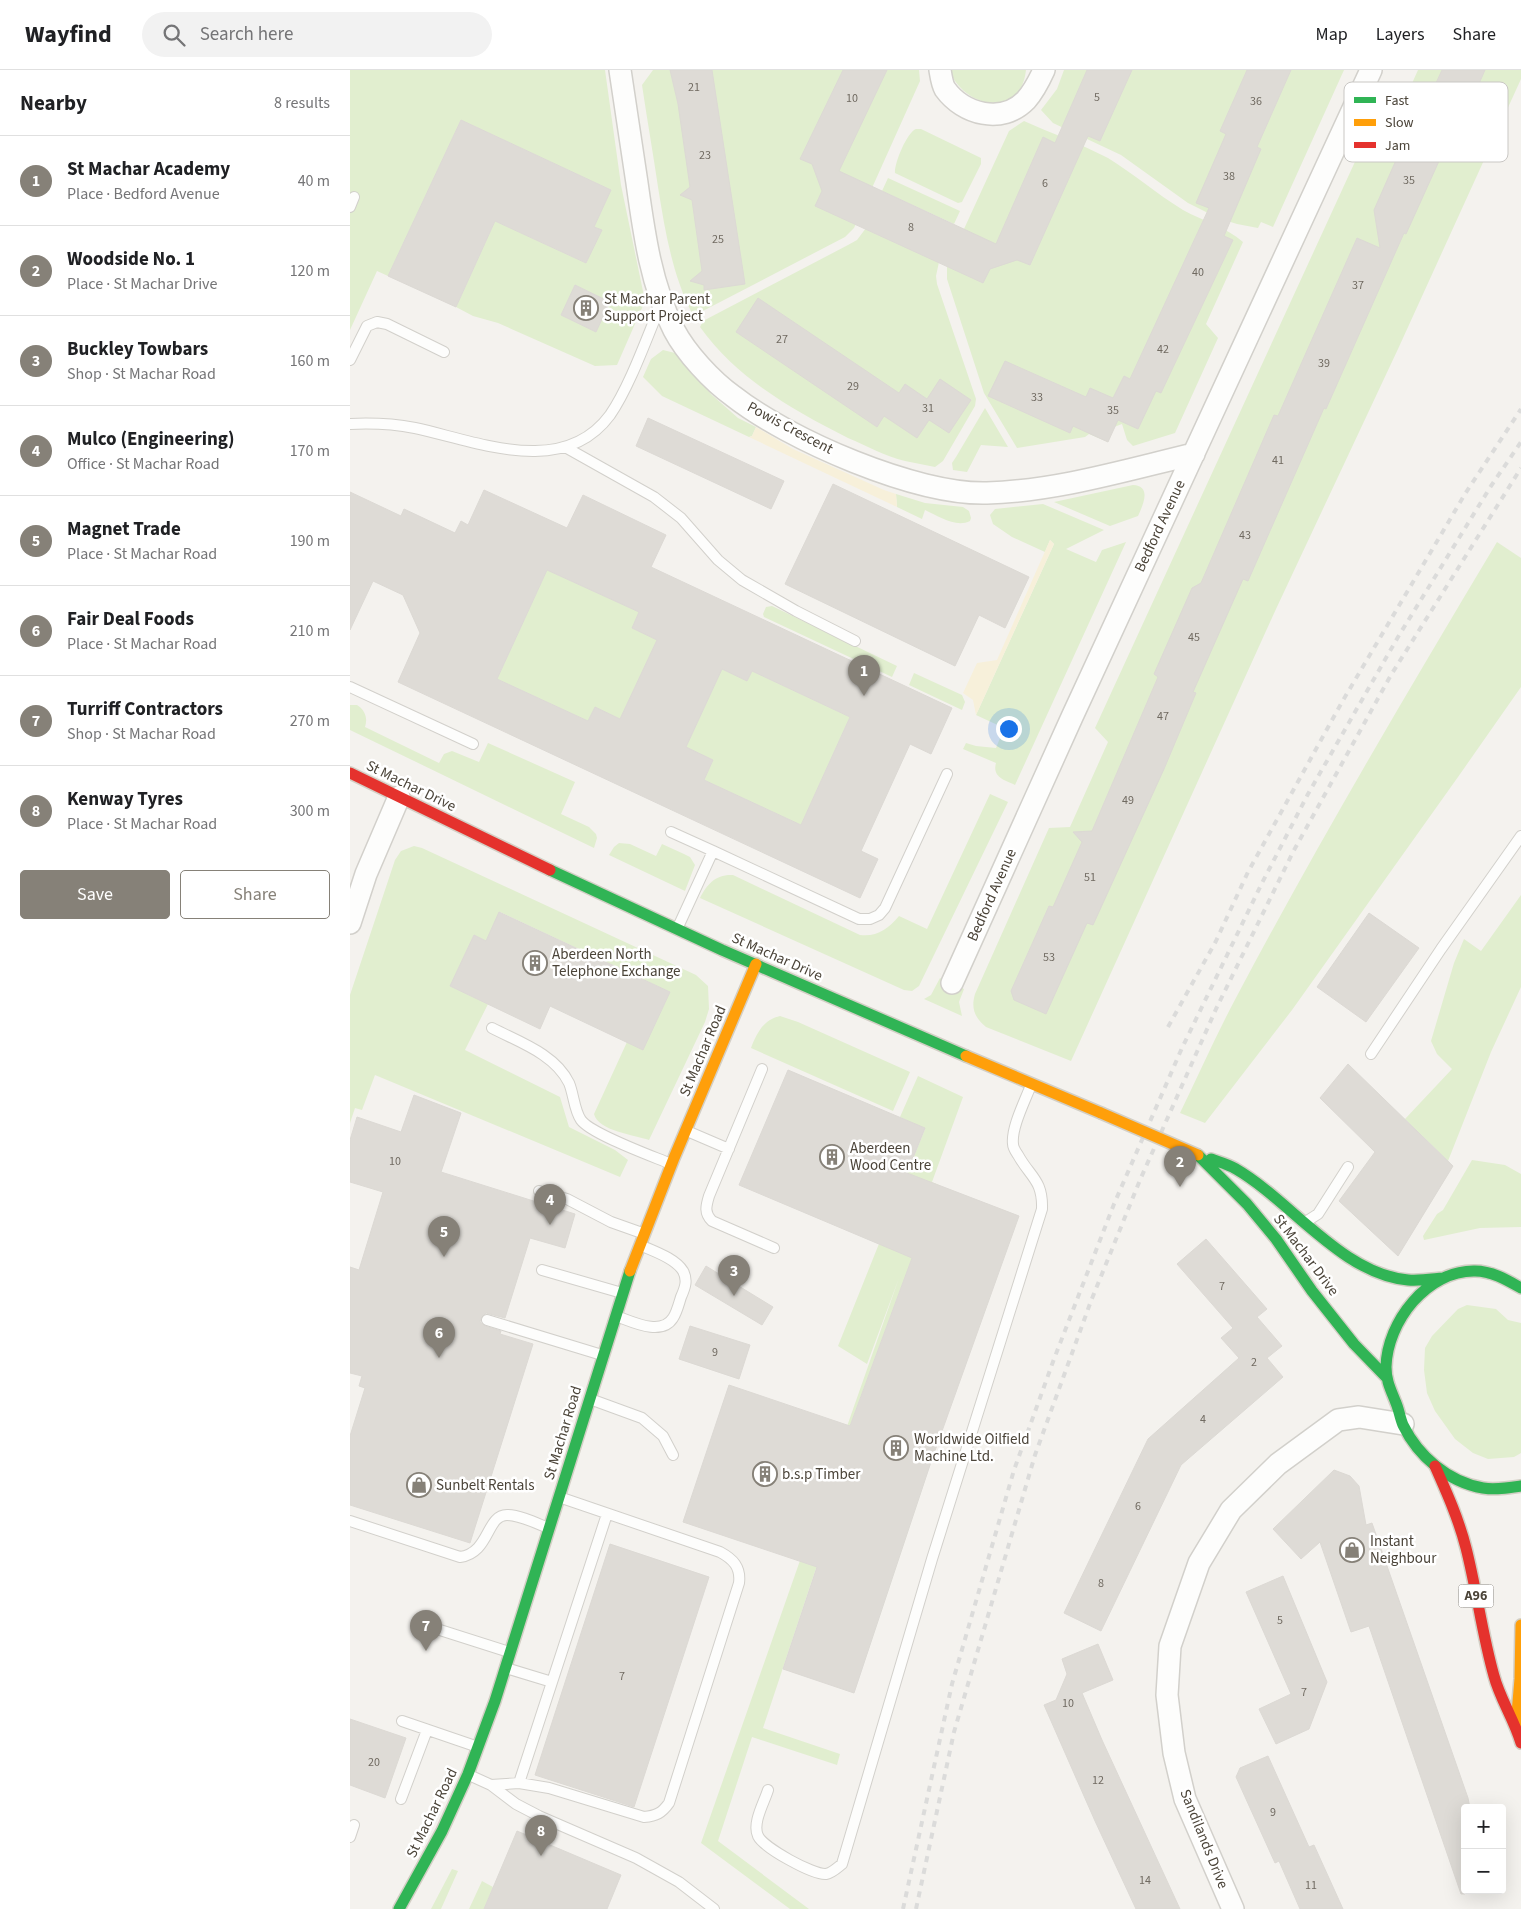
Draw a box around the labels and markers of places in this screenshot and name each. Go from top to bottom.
place label: St Machar Parent Support Project [604,289,710,327]
building icon: St Machar Parent Support Project [573,295,599,321]
pin: 1 [848,655,880,696]
place label: Aberdeen North Telephone Exchange [552,944,680,982]
building icon: Aberdeen North Telephone Exchange [522,950,548,976]
place label: Aberdeen Wood Centre [850,1138,931,1176]
building icon: Aberdeen Wood Centre [819,1144,845,1170]
pin: 2 [1164,1146,1196,1187]
pin: 4 [534,1184,566,1225]
pin: 5 [428,1216,460,1257]
pin: 3 [718,1255,750,1296]
pin: 6 [423,1317,455,1358]
place label: Worldwide Oilfield Machine Ltd. [914,1429,1030,1467]
building icon: Worldwide Oilfield Machine Ltd. [883,1435,909,1461]
building icon: b.s.p Timber [752,1461,778,1487]
place label: b.s.p Timber [782,1464,861,1485]
shop icon: Sunbelt Rentals [406,1472,432,1498]
place label: Sunbelt Rentals [436,1475,534,1496]
place label: Instant Neighbour [1370,1531,1437,1569]
shop icon: Instant Neighbour [1339,1537,1365,1563]
pin: 7 [410,1610,442,1651]
pin: 8 [525,1815,557,1856]

